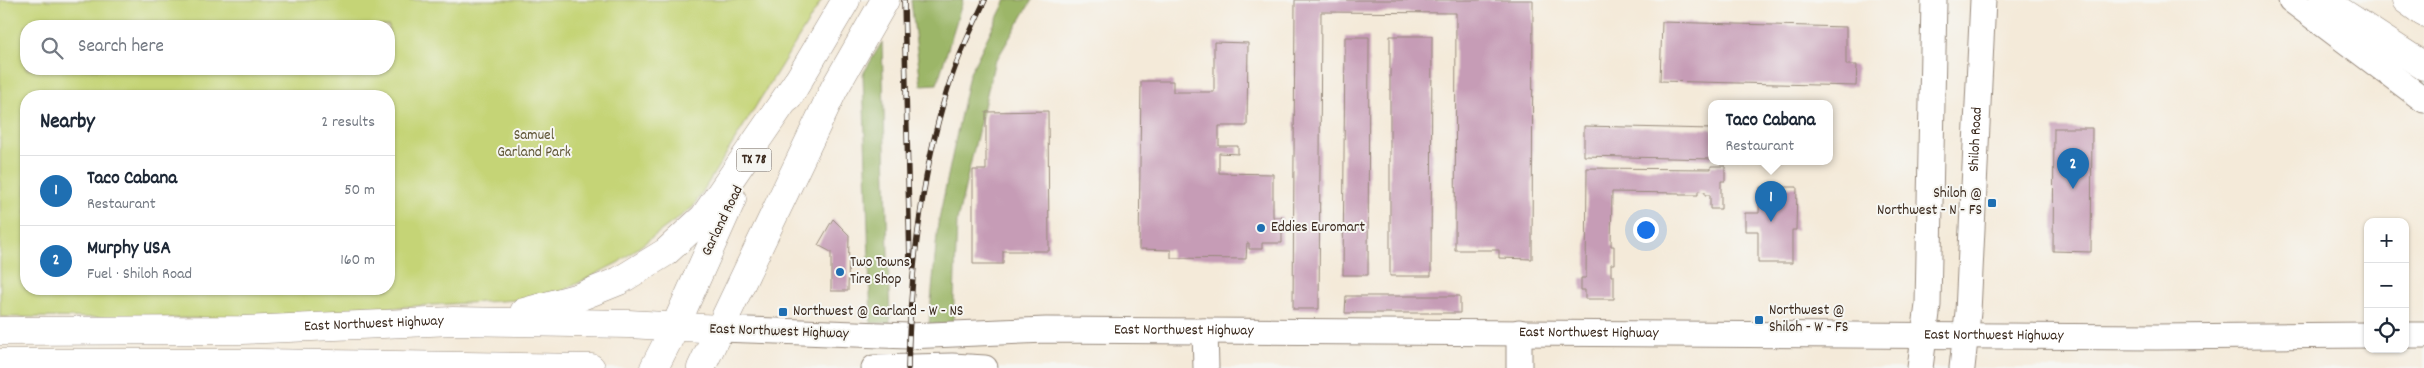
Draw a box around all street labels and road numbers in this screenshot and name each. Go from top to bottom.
street label: Shiloh Road [1964,107,1989,172]
road number: TX 78 [736,148,772,172]
street label: Garland Road [696,182,750,260]
street label: East Northwest Highway [304,310,445,338]
street label: East Northwest Highway [709,319,850,345]
street label: East Northwest Highway [1114,319,1255,342]
street label: East Northwest Highway [1519,322,1659,345]
street label: East Northwest Highway [1924,325,2064,347]

